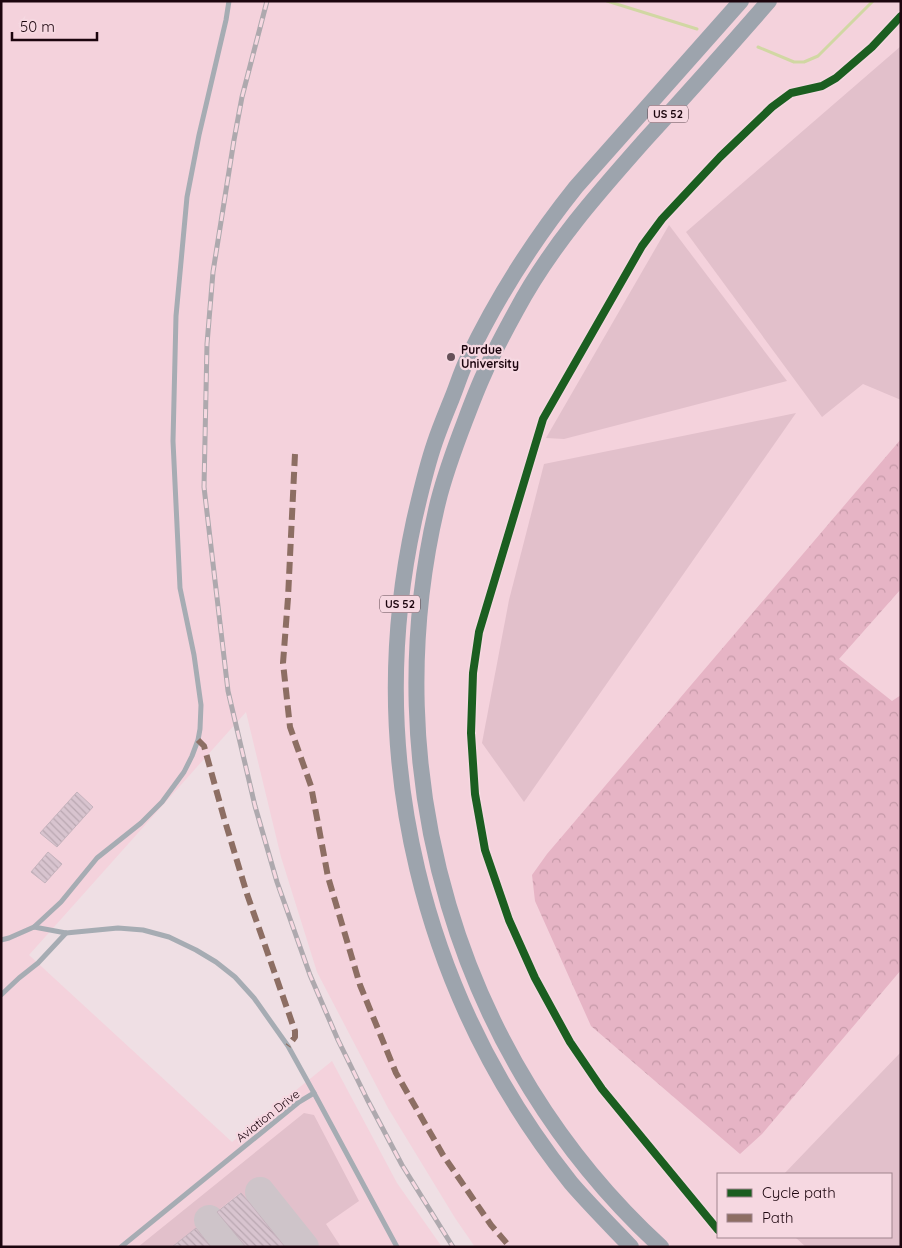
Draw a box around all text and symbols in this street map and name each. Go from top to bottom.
scale bar [12,10,98,42]
text: 50 m [20,17,55,36]
road number: US 52 [648,106,688,122]
place label: Purdue University [461,342,519,371]
marker: Purdue University [445,351,457,363]
road number: US 52 [380,596,420,612]
street label: Aviation Drive [233,1086,303,1145]
legend [717,1173,892,1238]
text: Cycle path [762,1183,836,1202]
text: Path [762,1208,794,1227]

